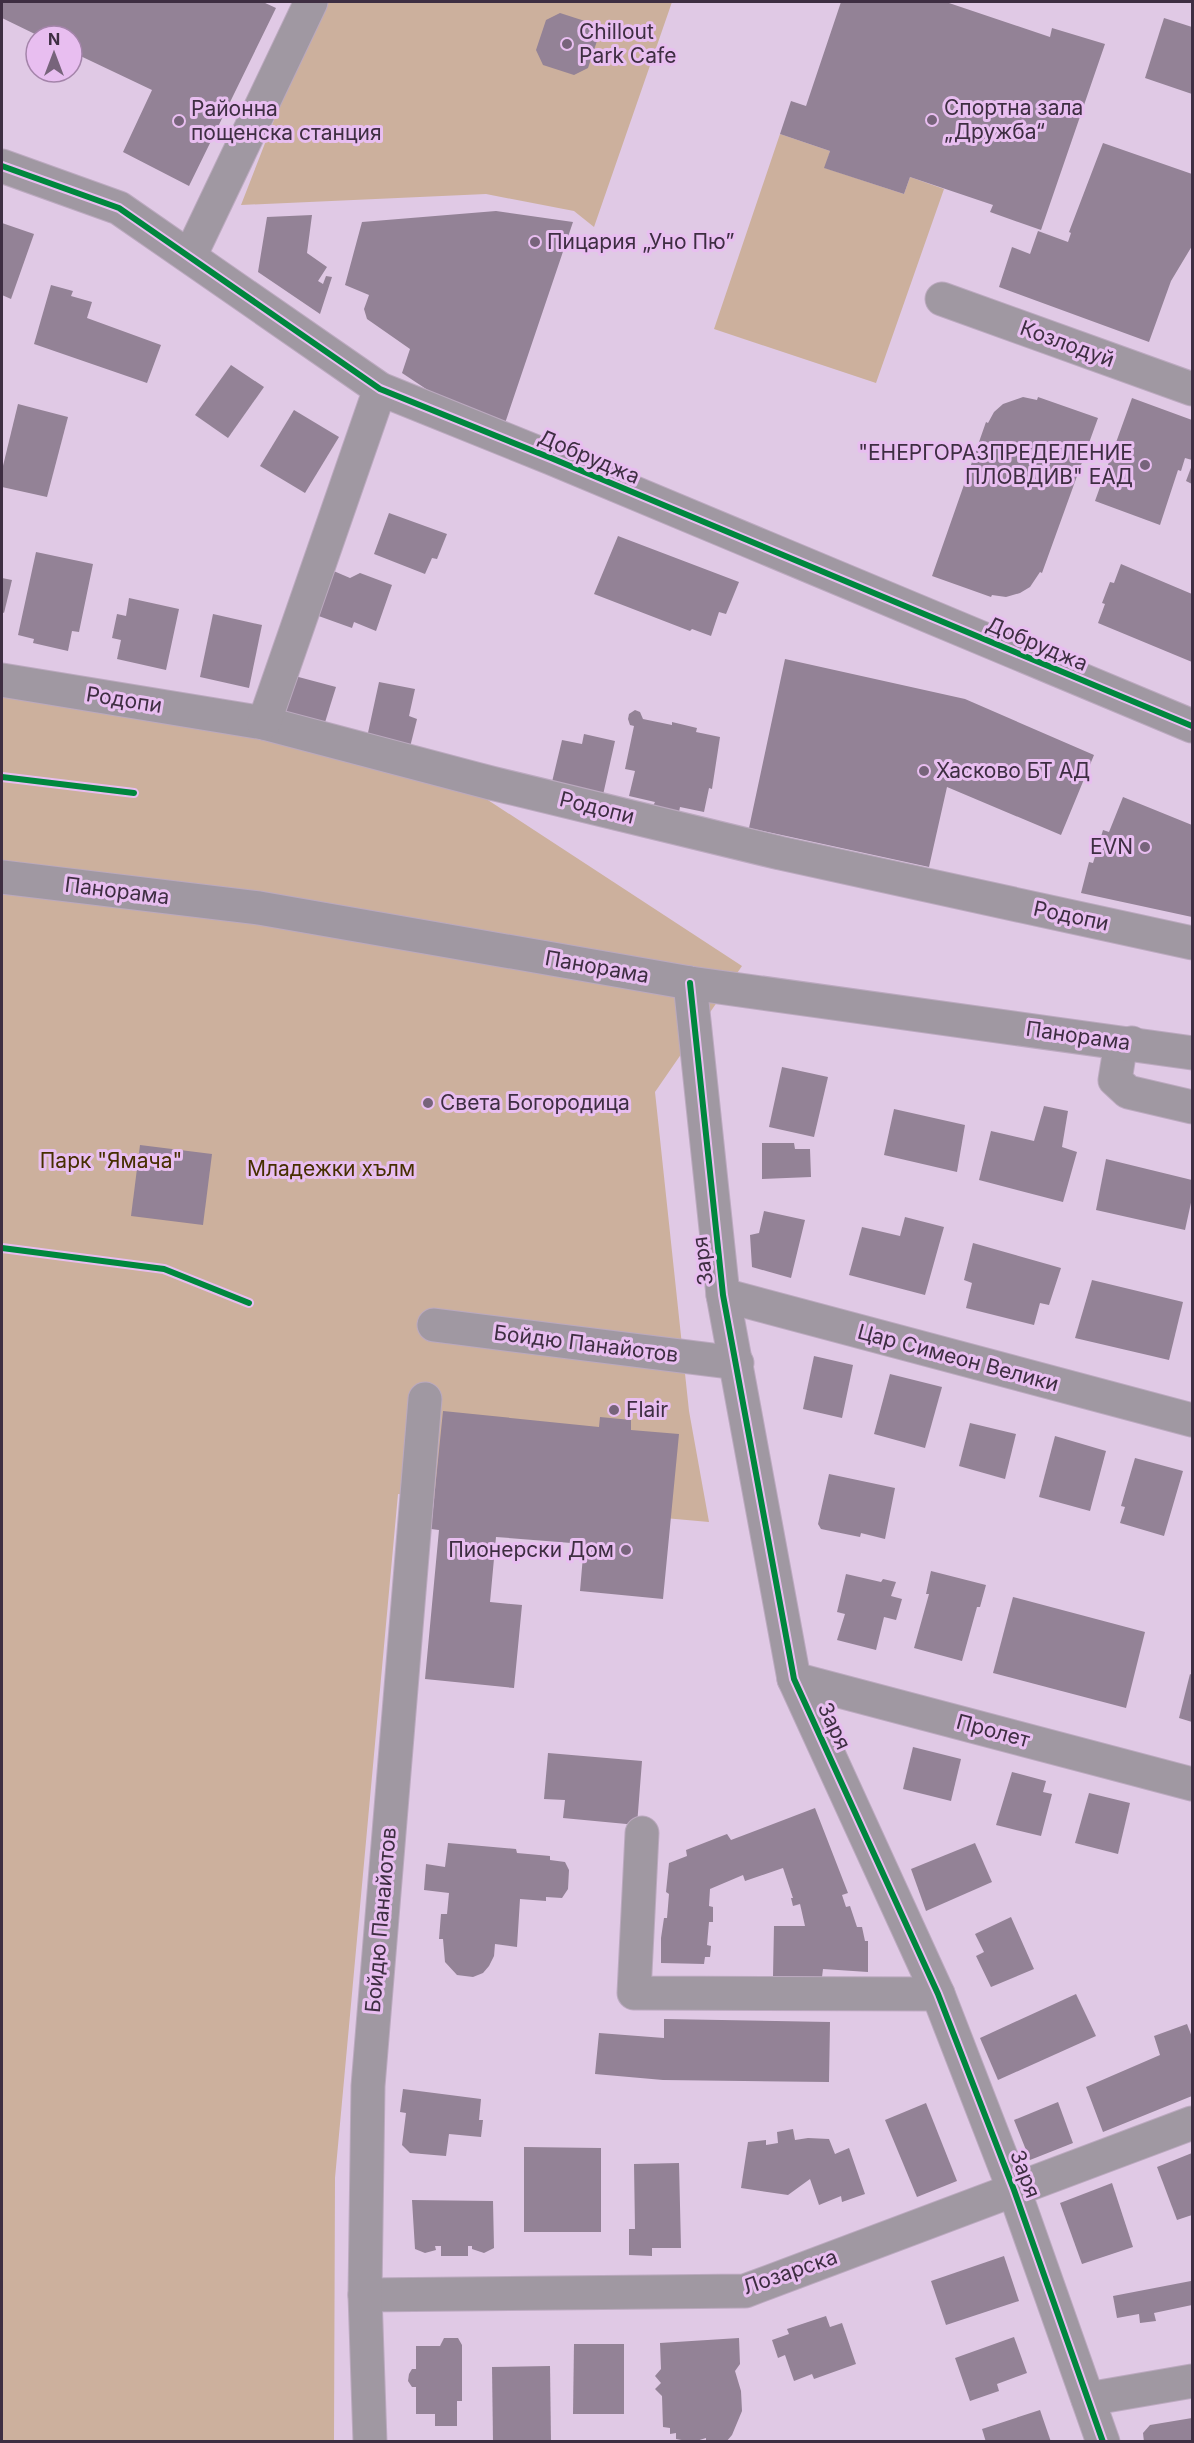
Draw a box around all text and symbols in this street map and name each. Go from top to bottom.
place label: Chillout Park Cafe [579,19,676,68]
north arrow [24,24,84,84]
text: N [48,29,60,49]
marker: Chillout Park Cafe [560,37,574,51]
place label: Спортна зала „Дружба“ [944,95,1083,144]
place label: Районна пощенска станция [191,96,382,145]
marker: Спортна зала „Дружба“ [925,113,939,127]
marker: Районна пощенска станция [172,114,186,128]
place label: Пицария „Уно Пю” [547,229,734,254]
marker: Пицария „Уно Пю” [528,235,542,249]
street label: Козлодуй [1017,315,1118,372]
street label: Добруджа [535,424,644,489]
place label: "ЕНЕРГОРАЗПРЕДЕЛЕНИЕ ПЛОВДИВ" ЕАД [858,440,1133,489]
marker: "ЕНЕРГОРАЗПРЕДЕЛЕНИЕ ПЛОВДИВ" ЕАД [1138,458,1152,472]
street label: Добруджа [983,611,1092,676]
street label: Родопи [84,681,164,718]
place label: Хасково БТ АД [936,758,1090,783]
marker: Хасково БТ АД [917,764,931,778]
street label: Родопи [557,786,637,829]
place label: EVN [1090,834,1133,859]
marker: EVN [1138,840,1152,854]
street label: Панорама [63,872,171,909]
street label: Родопи [1031,895,1111,936]
street label: Панорама [543,945,651,988]
street label: Панорама [1024,1016,1132,1055]
place label: Света Богородица [440,1090,630,1115]
marker: Света Богородица [421,1096,435,1110]
park label: Парк "Ямача" [40,1148,182,1173]
park label: Младежки хълм [247,1156,415,1181]
street label: Заря [687,1235,718,1287]
street label: Цар Симеон Велики [855,1319,1061,1396]
street label: Бойдю Панайотов [492,1320,680,1367]
place label: Flair [626,1397,668,1422]
marker: Flair [607,1403,621,1417]
place label: Пионерски Дом [448,1537,614,1562]
marker: Пионерски Дом [619,1543,633,1557]
street label: Заря [813,1698,856,1753]
street label: Пролет [954,1709,1033,1752]
street label: Бойдю Панайотов [360,1826,401,2014]
street label: Заря [1005,2146,1046,2201]
street label: Лозарска [739,2244,840,2299]

